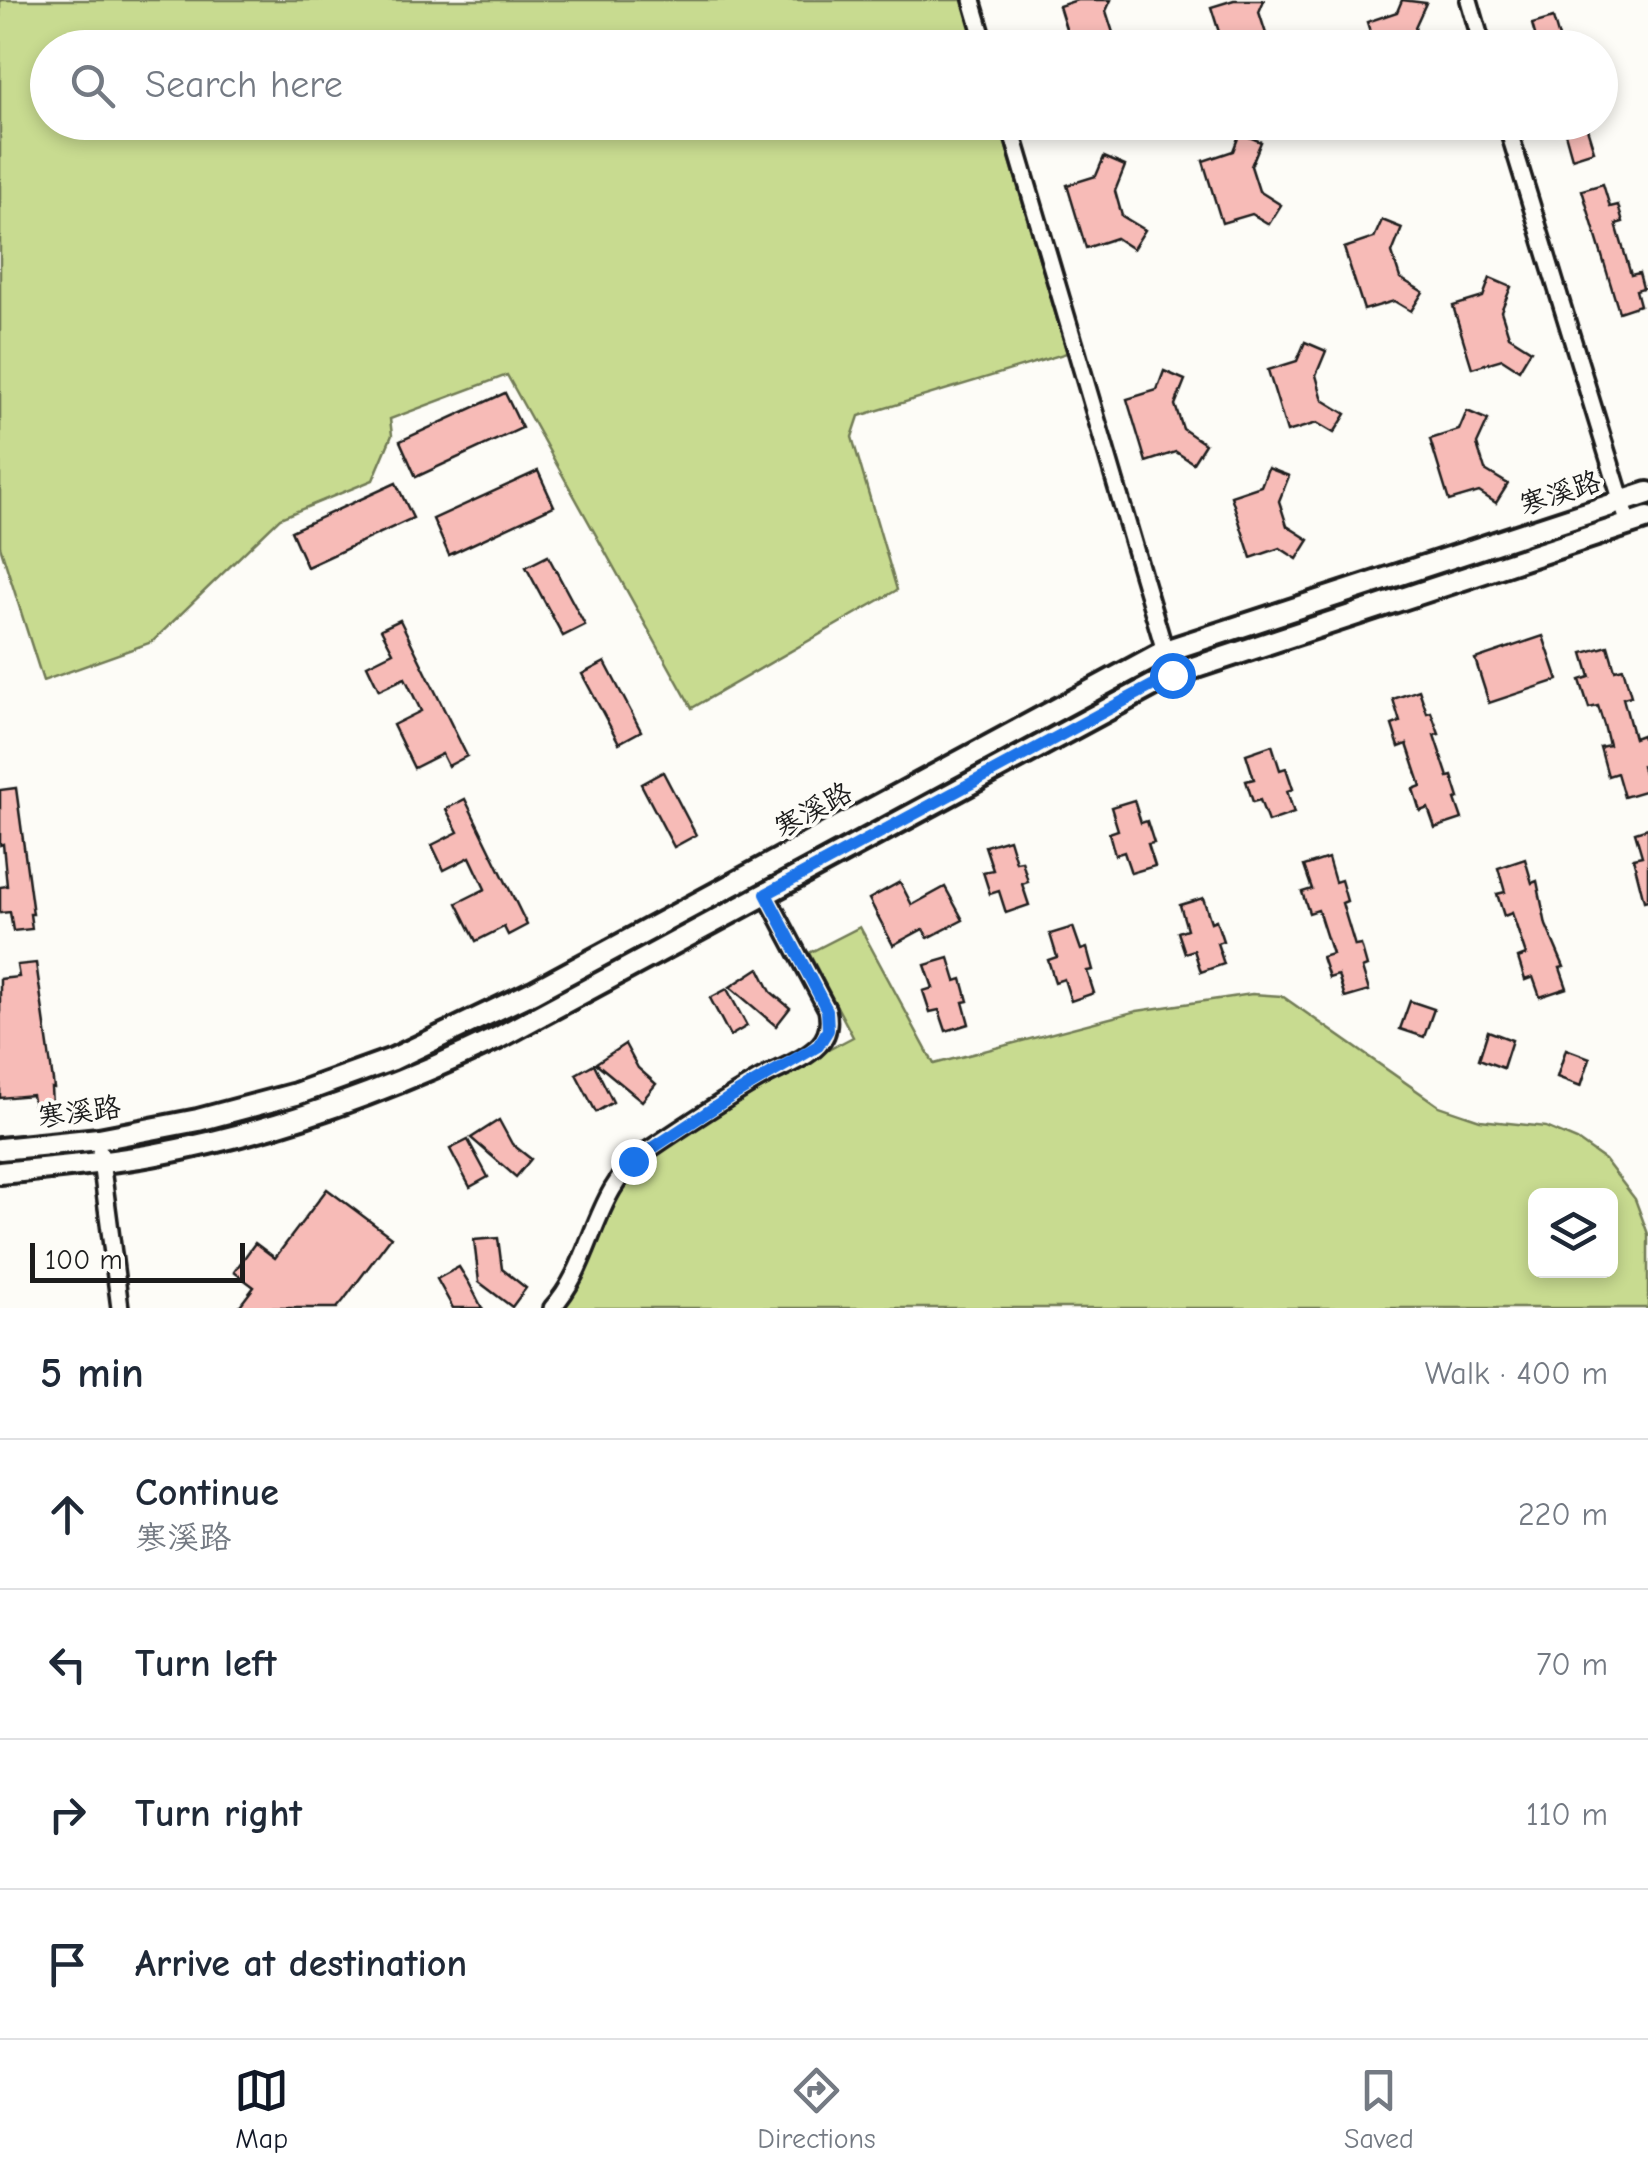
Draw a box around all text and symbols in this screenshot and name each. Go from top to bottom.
search box [30,30,1618,140]
icon: search [65,58,120,113]
text: Search here [145,63,343,107]
street label: 寒溪路 [1515,465,1605,521]
route start [1150,653,1196,699]
street label: 寒溪路 [768,776,858,844]
street label: 寒溪路 [35,1091,123,1133]
route end [611,1139,657,1185]
map controls [1528,1188,1618,1278]
button: layers [1528,1188,1618,1278]
scale bar [30,1238,245,1282]
text: 100 m [45,1244,123,1276]
text: 5 min [40,1349,144,1398]
text: Walk · 400 m [1425,1355,1608,1392]
text: Continue [135,1471,279,1515]
icon: ahead [40,1487,95,1542]
text: 220 m [1518,1496,1608,1533]
text: 寒溪路 [135,1519,231,1556]
icon: left [40,1637,95,1692]
text: Turn left [135,1642,276,1686]
text: 70 m [1536,1646,1608,1683]
icon: right [40,1787,95,1842]
text: Turn right [135,1792,302,1836]
text: 110 m [1526,1796,1608,1833]
icon: arrive [40,1937,95,1992]
text: Arrive at destination [135,1942,467,1986]
tab: Map [234,2063,289,2155]
tab: Directions [757,2063,876,2155]
tab: Saved [1344,2063,1414,2155]

